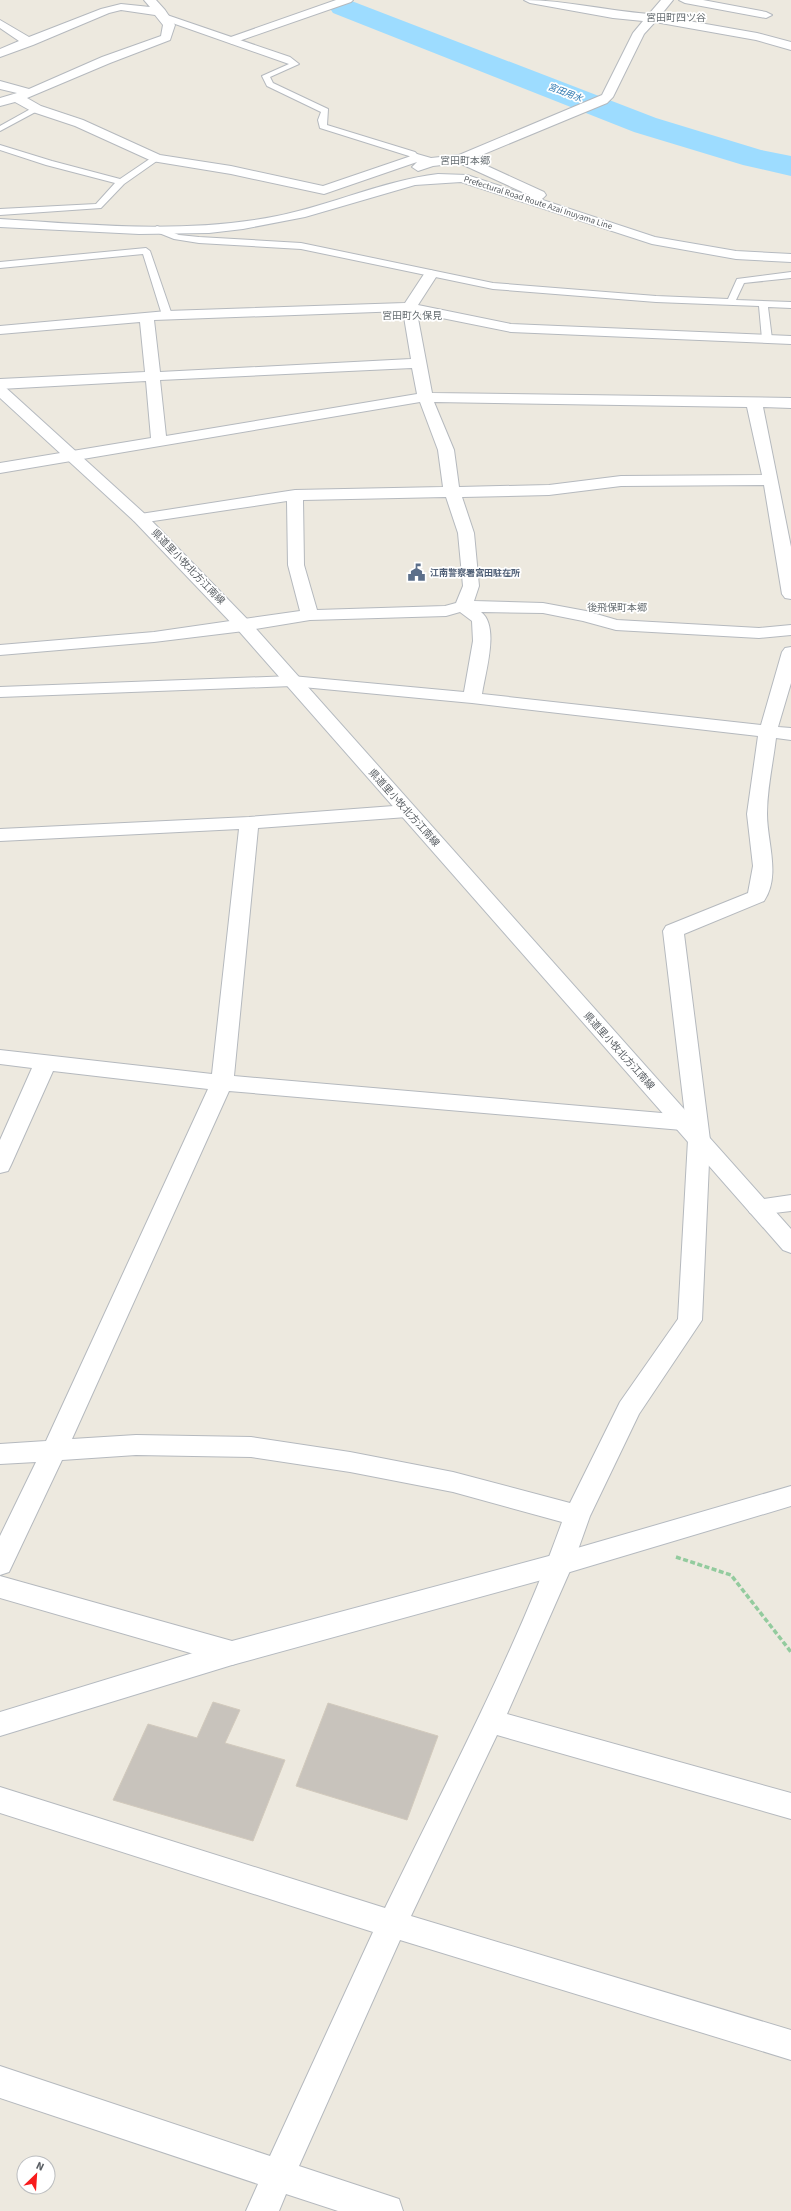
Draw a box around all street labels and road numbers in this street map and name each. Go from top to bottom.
street label: Prefectural Road Route Azai Inuyama Line [462,173,615,233]
street label: 県道里小牧北方江南線 [148,526,228,608]
street label: 県道里小牧北方江南線 [365,766,443,850]
street label: 県道里小牧北方江南線 [580,1009,658,1093]

